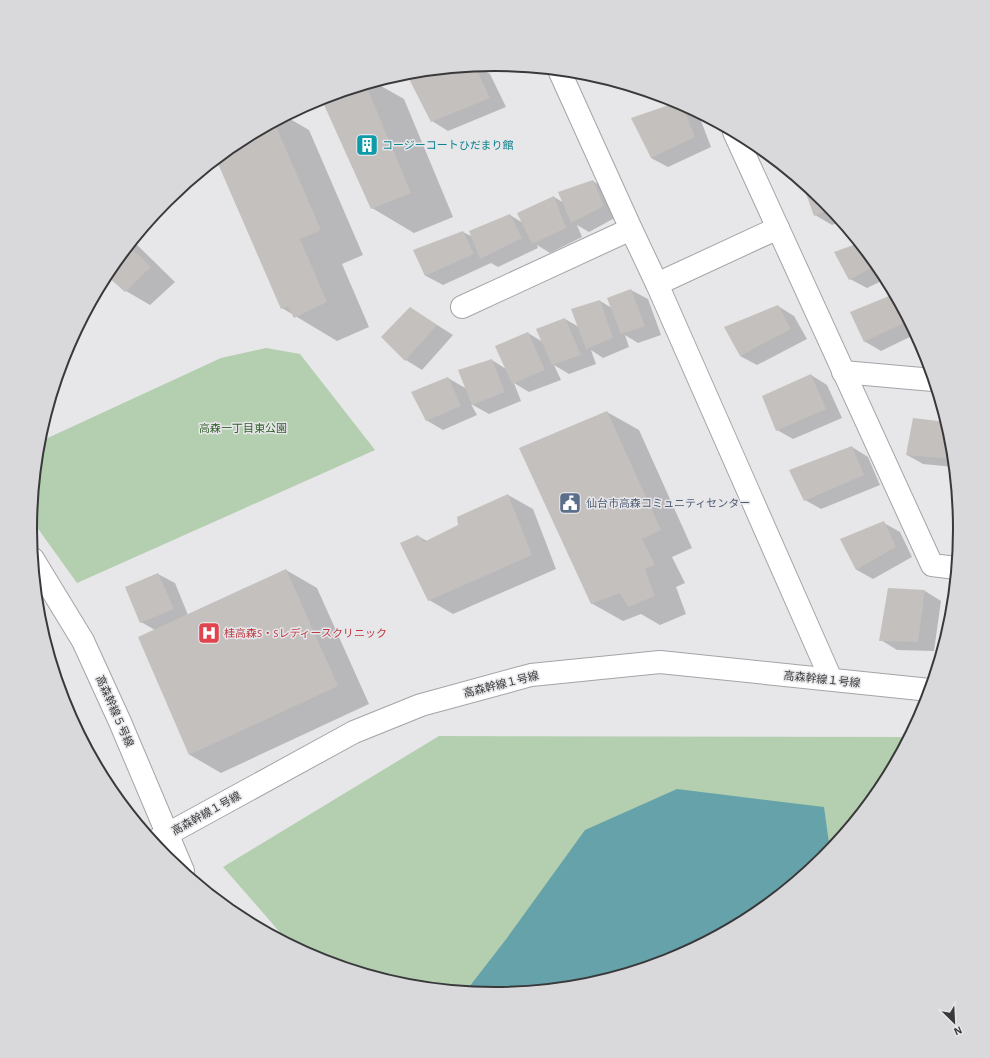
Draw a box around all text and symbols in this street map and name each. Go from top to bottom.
building icon: コージーコートひだまり館 [354,132,380,158]
place label: コージーコートひだまり館 [382,139,514,151]
park label: 高森一丁目東公園 [199,422,287,434]
public building icon: 仙台市高森コミュニティセンター [557,490,583,516]
place label: 仙台市高森コミュニティセンター [586,497,750,509]
hospital icon: 桂高森S・Sレディースクリニック [196,620,222,646]
place label: 桂高森S・Sレディースクリニック [224,627,387,639]
street label: 高森幹線１号線 [462,669,540,699]
street label: 高森幹線１号線 [783,669,861,689]
street label: 高森幹線５号線 [94,673,136,749]
street label: 高森幹線１号線 [169,789,243,837]
north arrow [934,1002,974,1042]
text: N [952,1024,964,1037]

